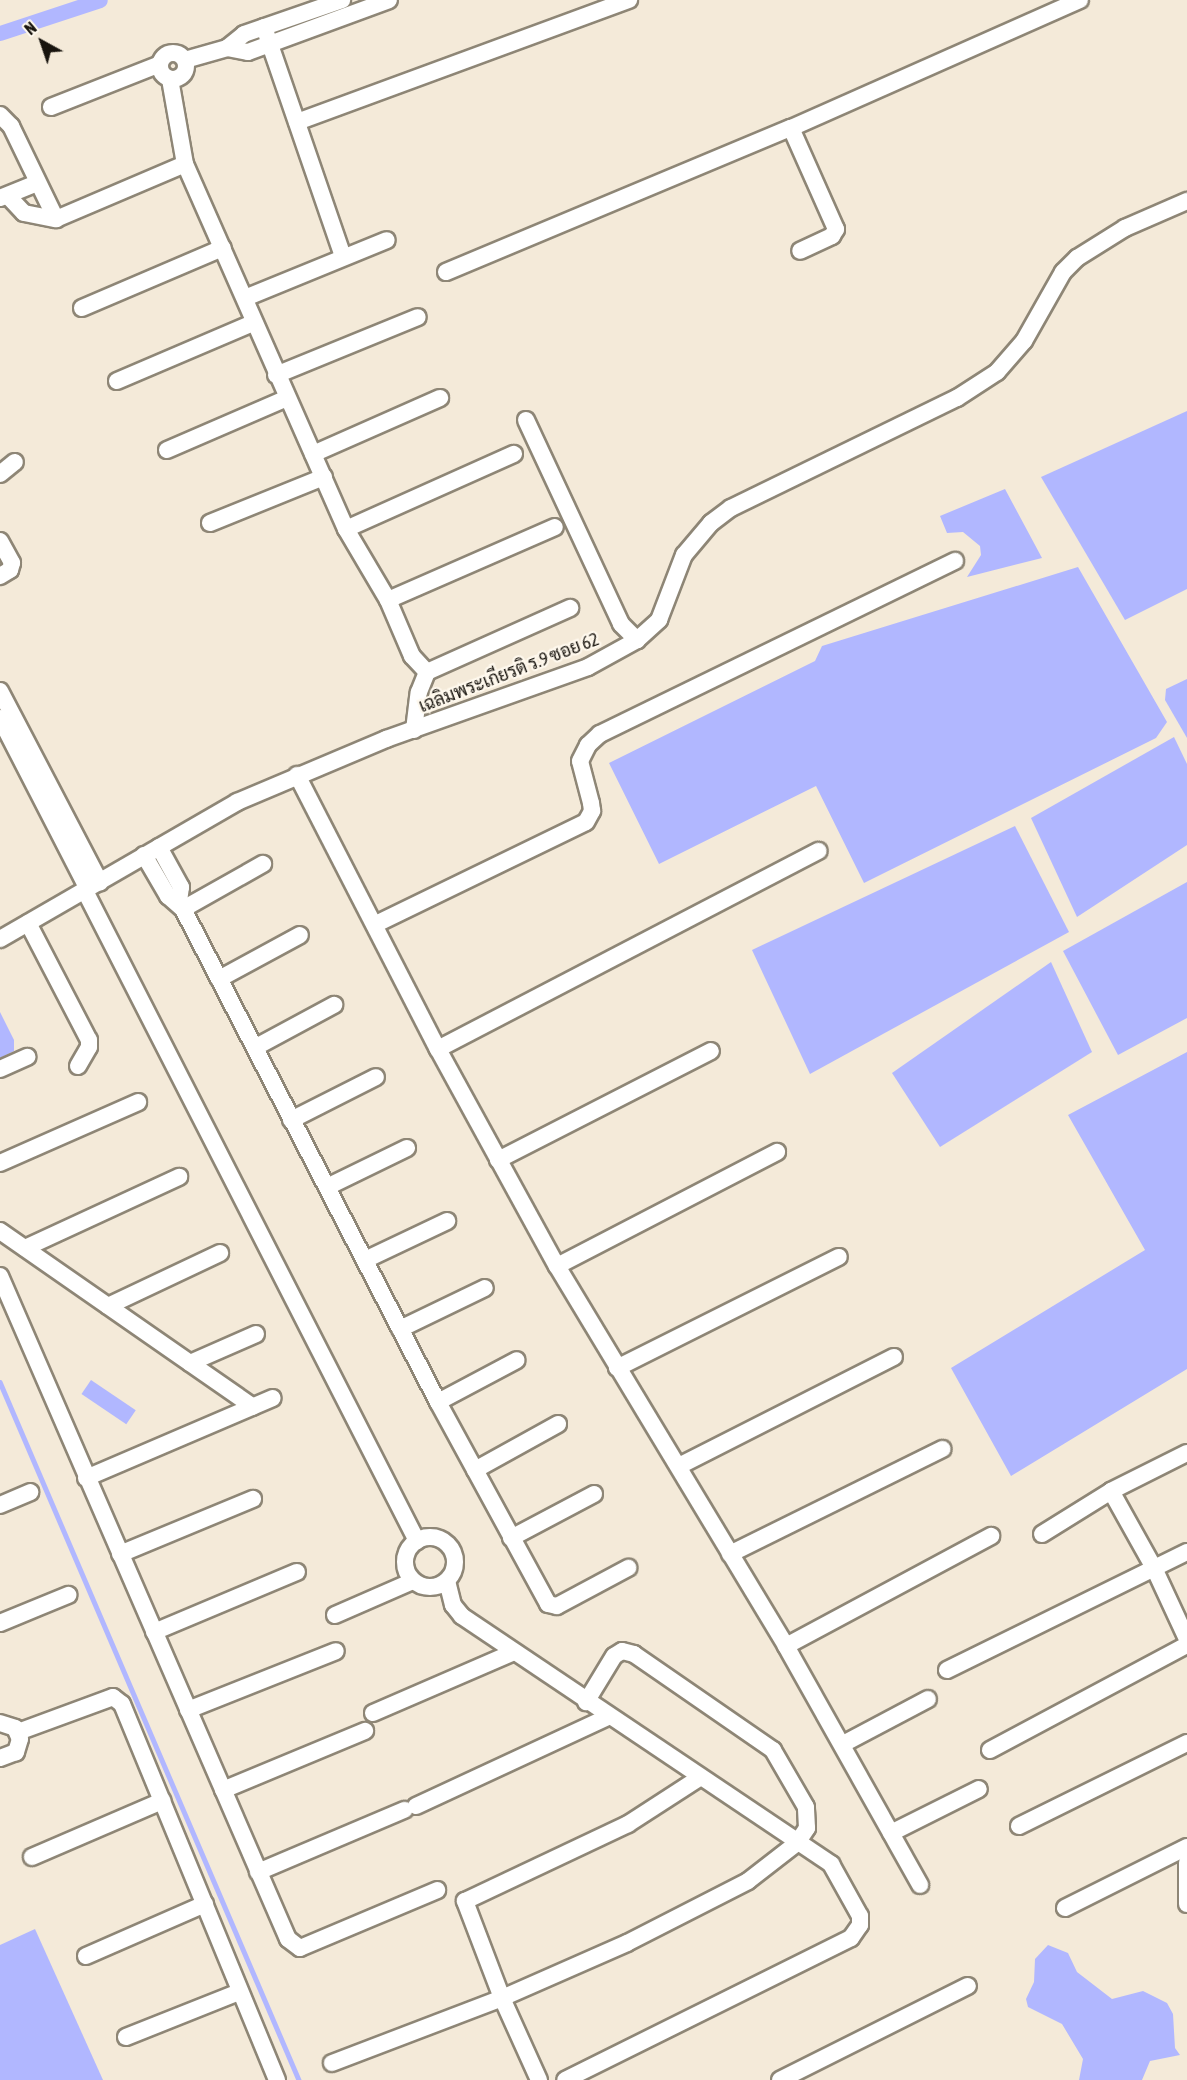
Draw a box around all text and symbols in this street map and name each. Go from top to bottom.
north arrow [12,12,72,72]
text: N [21,18,40,38]
street label: เฉลิมพระเกียรติ ร.9 ซอย 62 [416,629,602,717]

